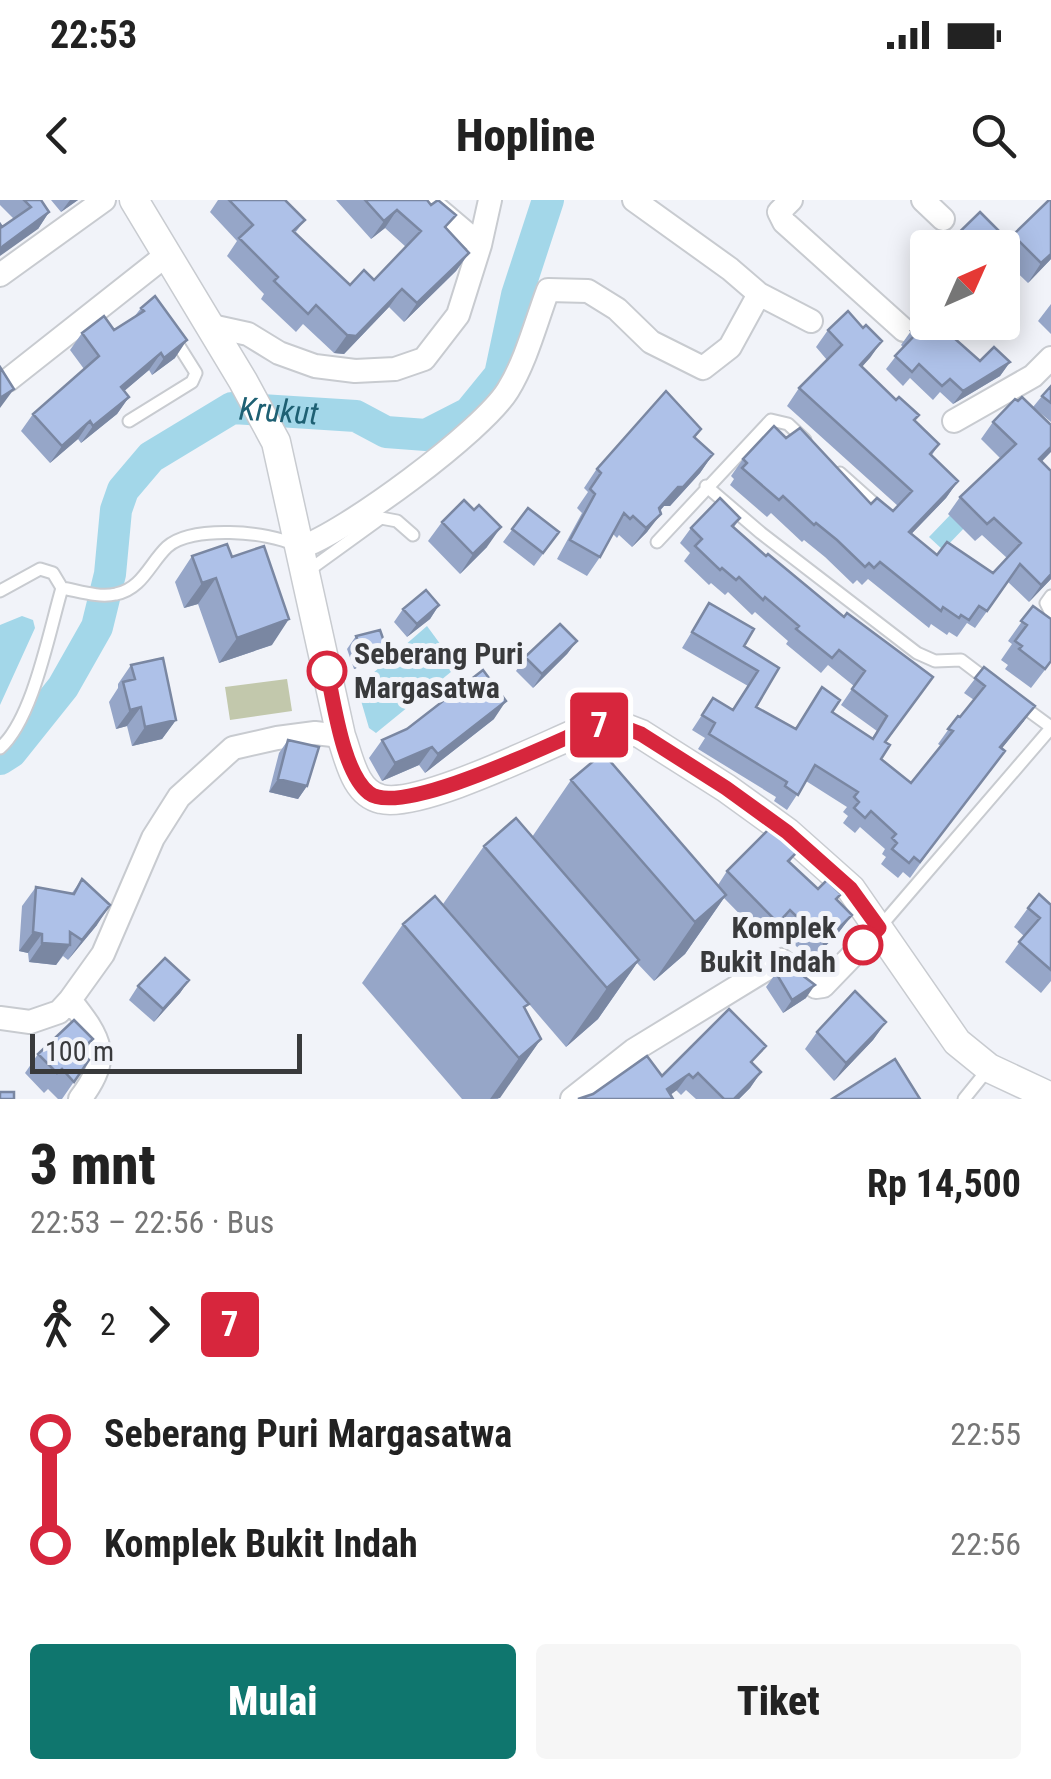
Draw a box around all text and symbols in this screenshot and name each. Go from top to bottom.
text: 22:53 [50,13,137,57]
icon: back [30,108,85,163]
icon: search [966,108,1021,163]
text: Hopline [456,109,595,162]
north arrow [910,230,1020,340]
map controls [910,230,1020,340]
water label: Krukut [238,389,320,433]
place label: Seberang Puri Margasatwa [354,636,523,705]
marker: Seberang Puri Margasatwa [308,652,346,690]
line badge: 7 [566,692,632,758]
text: 7 [590,705,608,746]
place label: Komplek Bukit Indah [700,910,837,979]
marker: Komplek Bukit Indah [844,926,882,964]
scale bar [30,1029,302,1074]
text: 100 m [45,1035,114,1068]
text: 3 mnt [30,1133,156,1197]
text: Rp 14,500 [867,1162,1021,1206]
text: 22:53 – 22:56 · Bus [30,1203,274,1241]
icon: walk [30,1297,85,1352]
icon: forward [131,1297,186,1352]
text: 7 [221,1304,239,1345]
text: 2 [100,1305,116,1343]
text: Seberang Puri Margasatwa [104,1412,512,1456]
text: 22:55 [950,1415,1021,1453]
text: Komplek Bukit Indah [104,1522,418,1566]
text: 22:56 [950,1525,1021,1563]
button: Mulai [30,1644,516,1759]
button: Tiket [536,1644,1021,1759]

